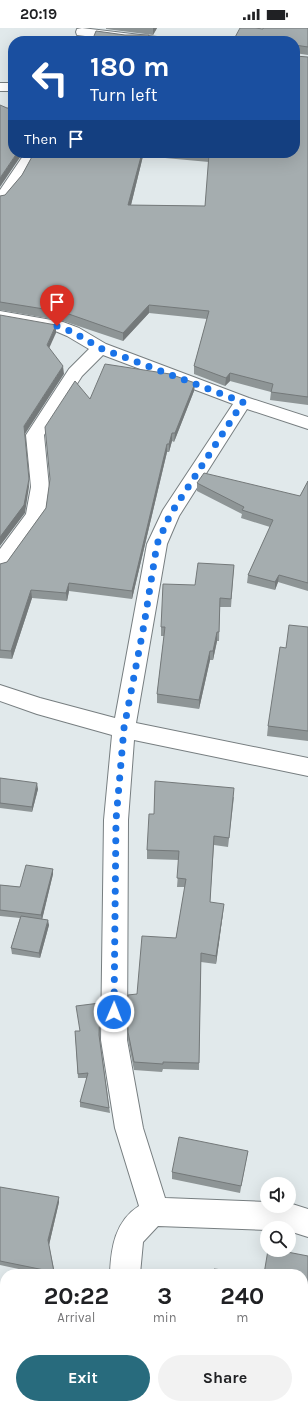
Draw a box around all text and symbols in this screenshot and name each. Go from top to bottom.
text: 20:19 [20,5,57,23]
text: 180 m [90,50,169,83]
icon: left [24,52,76,104]
text: Turn left [90,84,158,106]
icon: arrive [65,128,87,150]
text: Then [24,130,57,148]
pin [40,285,74,326]
icon: arrive [46,291,68,313]
position arrow [93,991,135,1033]
map controls [260,1177,296,1257]
button: sound [260,1177,296,1213]
button: search [260,1221,296,1257]
text: 20:22 [44,1282,109,1310]
text: 3 [157,1282,172,1310]
text: 240 [220,1282,264,1310]
text: Arrival [57,1310,95,1325]
text: min [153,1310,177,1325]
text: m [236,1310,248,1325]
button: Exit [16,1355,150,1401]
button: Share [158,1355,292,1401]

